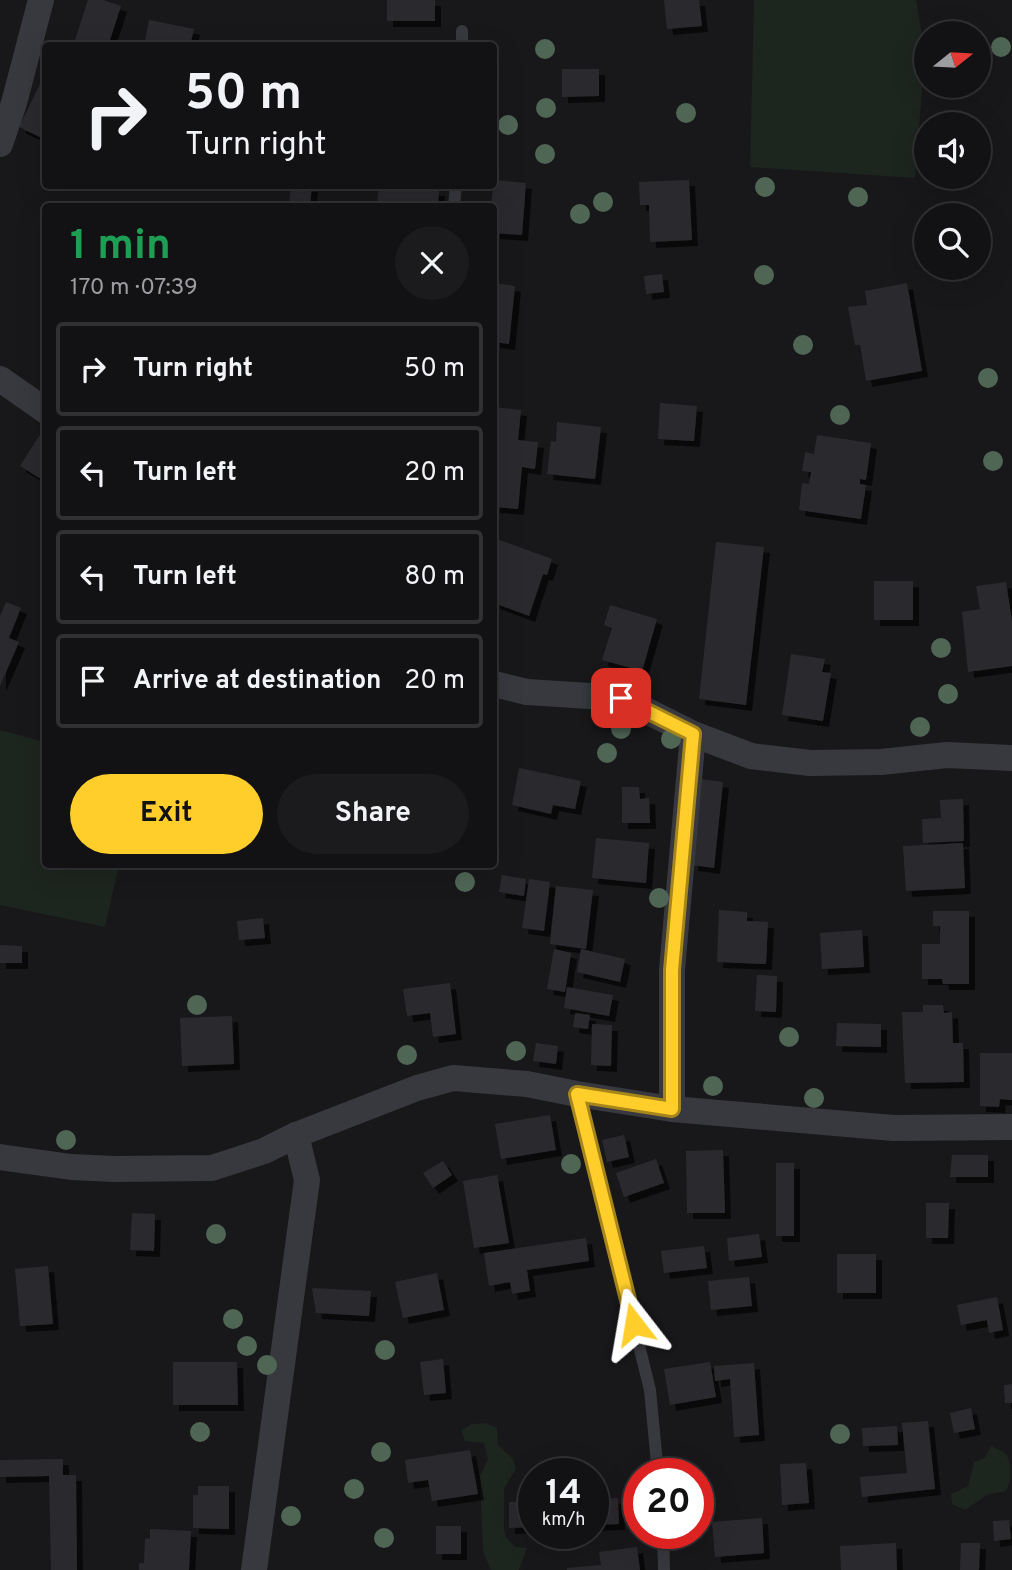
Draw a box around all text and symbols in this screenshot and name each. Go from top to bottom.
north arrow [914,21,990,98]
map controls [914,21,991,280]
text: 50 m [185,65,302,127]
icon: right [70,70,161,161]
button: sound [914,112,991,189]
text: Turn right [185,126,327,166]
button: search [914,203,991,280]
text: 1 min [70,221,171,274]
button: close [395,226,469,300]
text: 170 m · 07:39 [70,274,198,303]
icon: right [74,350,112,388]
text: Turn right [133,353,253,386]
text: 50 m [404,353,465,386]
icon: left [74,454,112,492]
text: Turn left [133,457,237,490]
text: 20 m [404,457,465,490]
icon: left [74,558,112,596]
text: Turn left [133,561,237,594]
text: 80 m [405,561,465,594]
icon: arrive [74,662,112,700]
text: Arrive at destination [133,665,381,698]
text: 20 m [404,665,465,698]
pin [591,668,651,728]
icon: arrive [602,679,640,717]
button: Exit [70,774,263,854]
button: Share [277,774,469,854]
position arrow [597,1287,671,1361]
speed limit sign: 20 [623,1458,714,1549]
text: 14 [545,1472,582,1516]
text: km/h [542,1509,585,1532]

